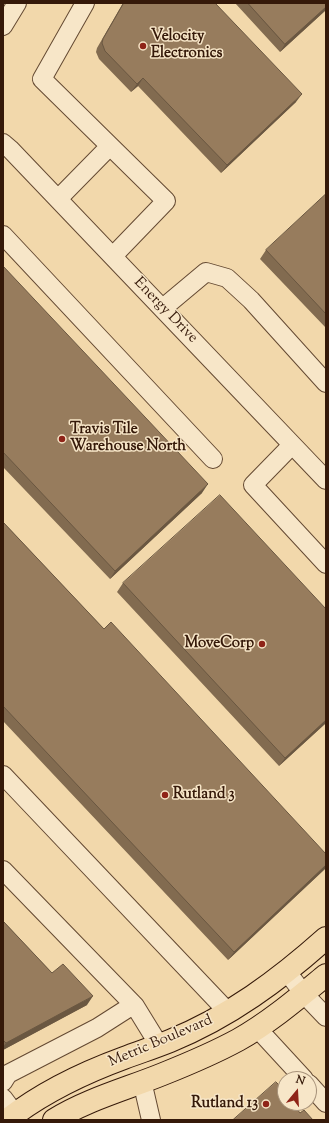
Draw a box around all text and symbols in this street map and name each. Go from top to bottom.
place label: Velocity Electronics [151,28,222,63]
marker: Velocity Electronics [138,41,148,51]
street label: Energy Drive [129,274,201,348]
place label: Travis Tile Warehouse North [70,421,186,456]
marker: Travis Tile Warehouse North [57,434,67,444]
place label: MoveCorp [184,635,254,653]
marker: MoveCorp [257,639,267,649]
place label: Rutland 3 [173,786,235,804]
marker: Rutland 3 [160,790,170,800]
street label: Metric Boulevard [106,1012,216,1072]
north arrow [277,1071,317,1111]
text: N [294,1072,307,1090]
place label: Rutland 13 [191,1095,258,1113]
marker: Rutland 13 [261,1099,271,1109]

